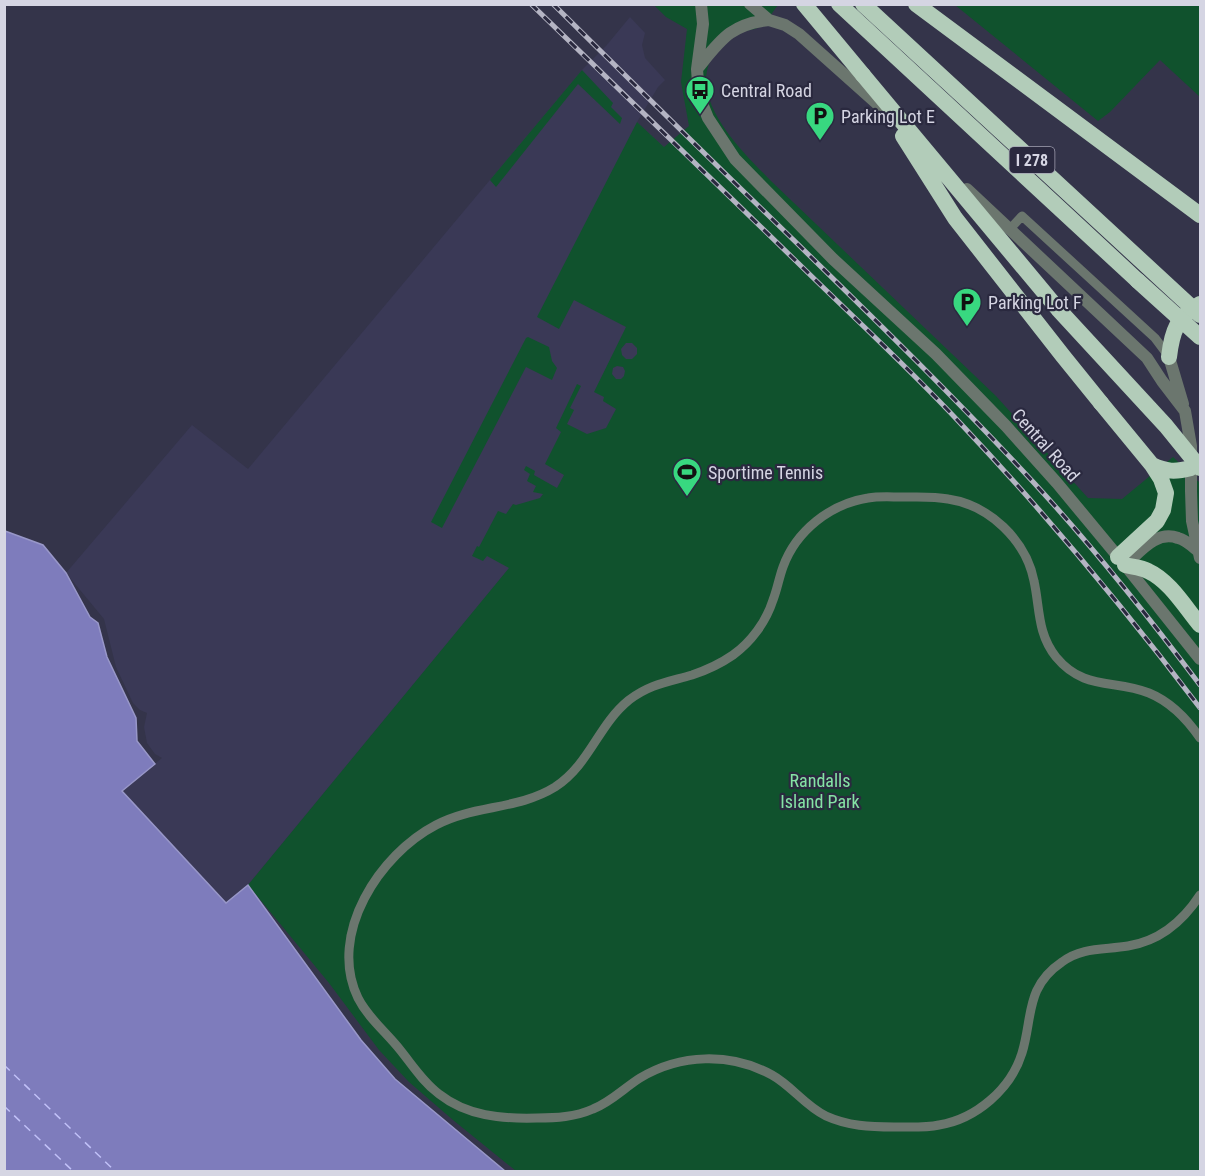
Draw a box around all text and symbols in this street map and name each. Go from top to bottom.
bus stop icon: Central Road [684,74,716,116]
place label: Central Road [721,80,812,101]
parking icon: Parking Lot E [804,100,836,142]
place label: Parking Lot E [841,106,935,127]
road number: I 278 [1010,147,1054,173]
parking icon: Parking Lot F [951,286,983,328]
place label: Parking Lot F [988,292,1082,313]
street label: Central Road [1008,404,1084,486]
sports icon: Sportime Tennis [671,456,703,498]
place label: Sportime Tennis [708,462,823,483]
park label: Randalls Island Park [780,770,860,812]

